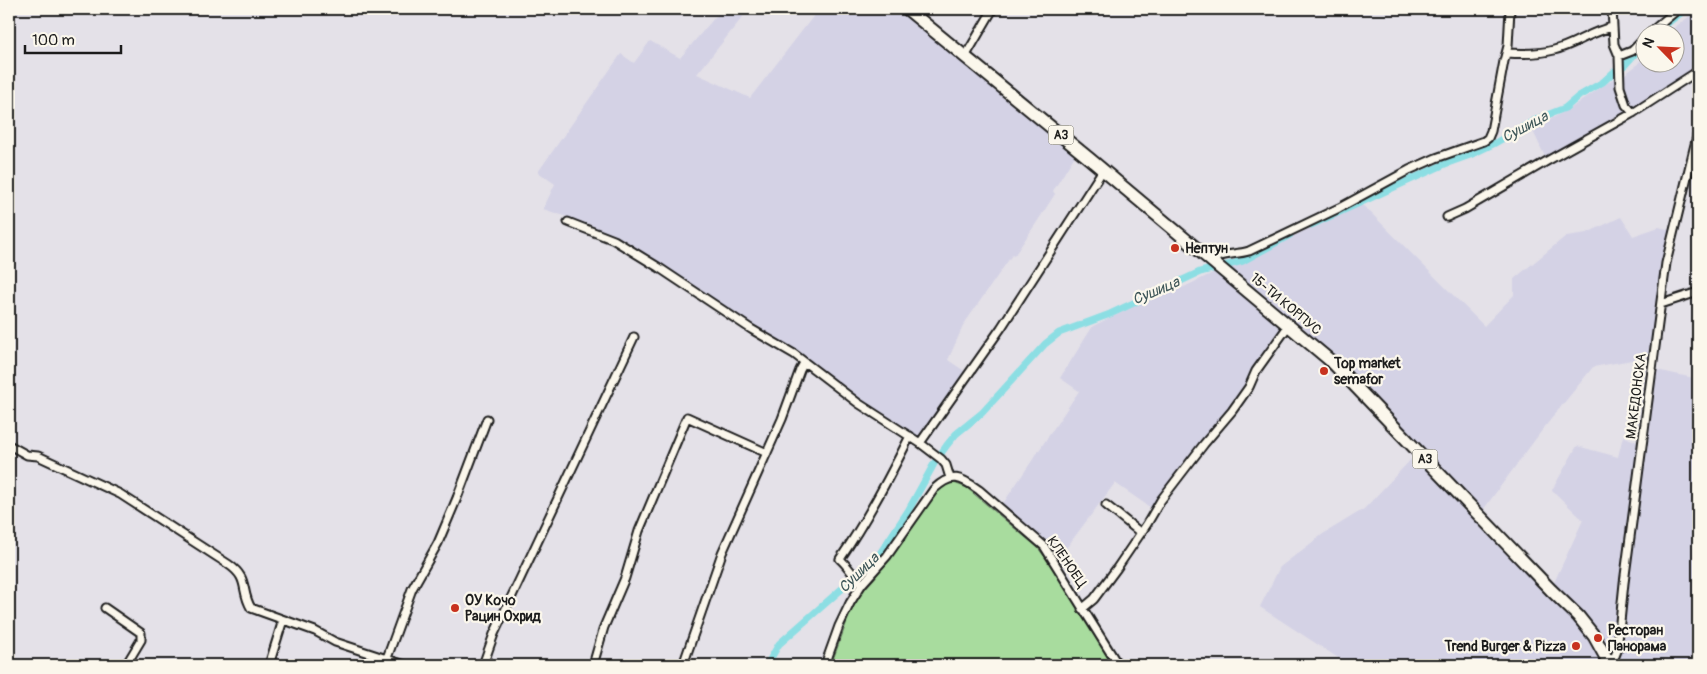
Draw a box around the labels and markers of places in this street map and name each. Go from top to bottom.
place label: Нептун [1185,240,1228,257]
marker: Нептун [1169,242,1181,254]
place label: Top market semafor [1333,355,1401,388]
marker: Top market semafor [1318,365,1330,377]
place label: ОУ Кочо Рацин Охрид [465,592,541,625]
marker: ОУ Кочо Рацин Охрид [449,602,461,614]
place label: Ресторан Панорама [1608,622,1667,655]
marker: Ресторан Панорама [1592,632,1604,644]
place label: Trend Burger & Pizza [1443,638,1566,655]
marker: Trend Burger & Pizza [1570,640,1582,652]

